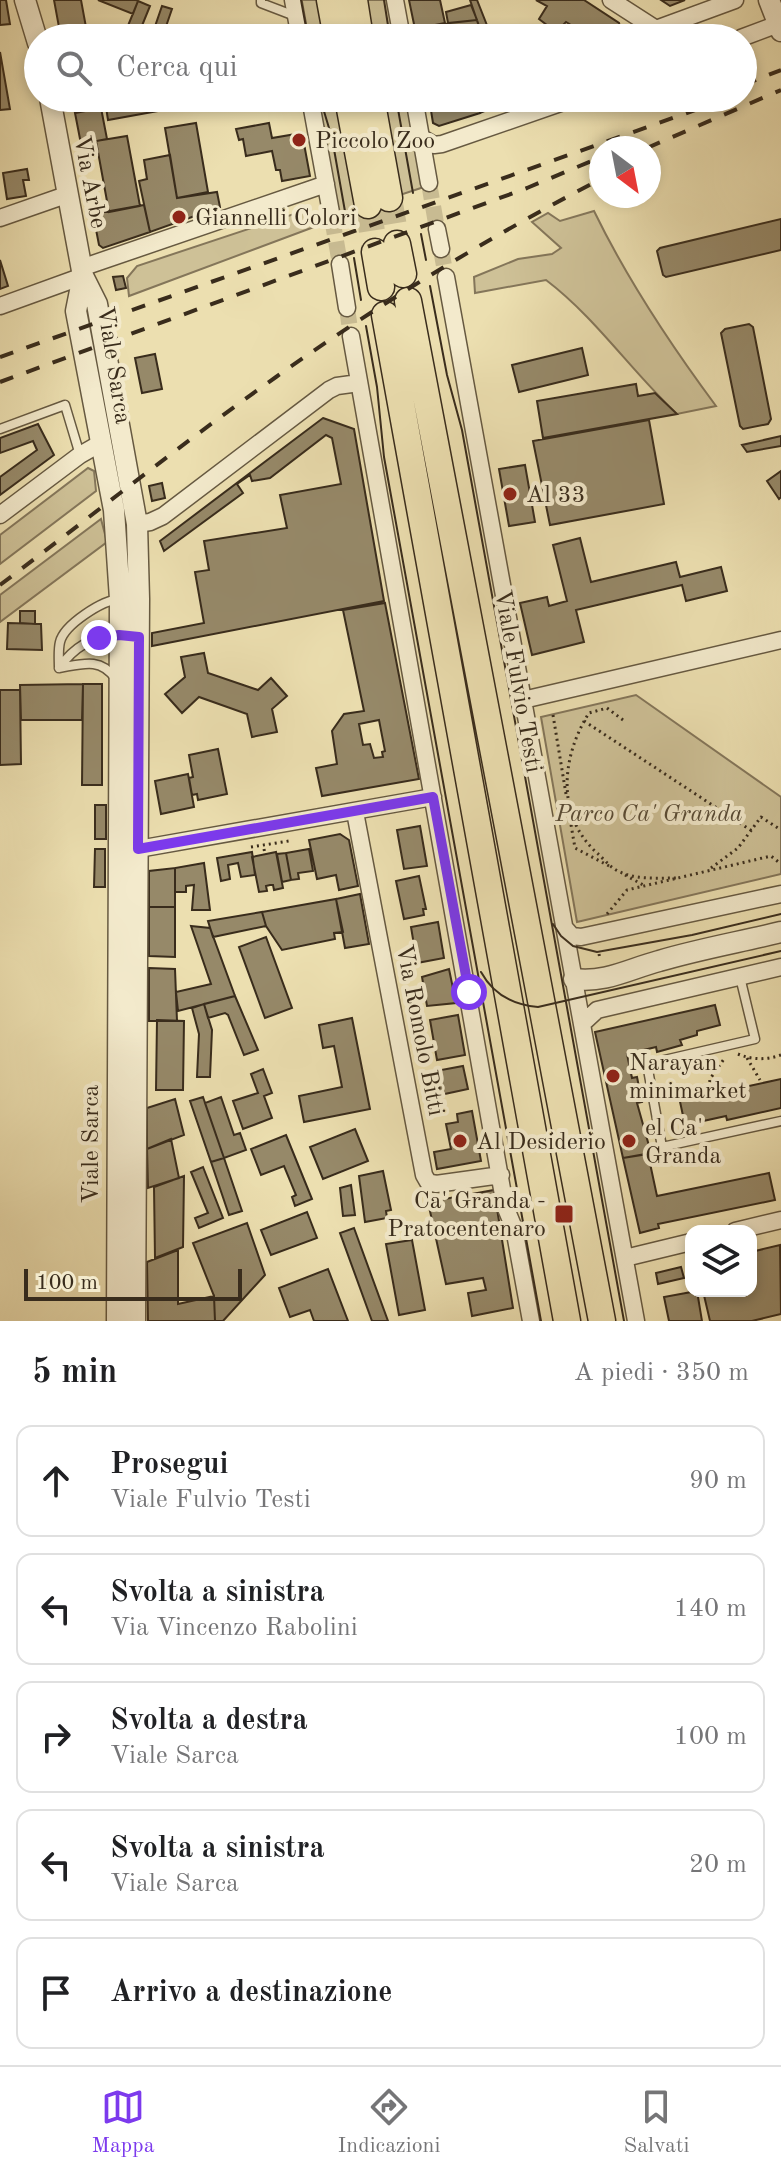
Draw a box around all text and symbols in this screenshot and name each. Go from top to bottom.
search box [24,24,757,112]
icon: search [52,46,96,90]
text: Cerca qui [116,53,238,83]
place label: Piccolo Zoo [315,130,435,154]
marker: Piccolo Zoo [290,131,308,149]
street label: Via Arbe [68,134,110,231]
north arrow [589,136,661,208]
place label: Giannelli Colori [195,207,356,231]
marker: Giannelli Colori [170,208,188,226]
street label: Viale Sarca [92,305,134,426]
place label: Al 33 [526,484,585,508]
marker: Al 33 [501,485,519,503]
street label: Viale Fulvio Testi [489,588,545,775]
route end [81,620,117,656]
park label: Parco Ca' Granda [554,803,743,827]
street label: Via Romolo Bitti [391,943,447,1118]
route start [451,974,487,1010]
place label: Narayan minimarket [629,1052,747,1104]
marker: Narayan minimarket [604,1067,622,1085]
street label: Viale Sarca [80,1084,104,1203]
place label: el Ca' Granda [645,1117,721,1169]
place label: Al Desiderio [476,1131,606,1155]
marker: Al Desiderio [451,1132,469,1150]
marker: el Ca' Granda [620,1132,638,1150]
place label: Ca' Granda - Pratocentenaro [387,1190,546,1242]
marker: Ca' Granda - Pratocentenaro [553,1203,575,1225]
map controls [685,1225,757,1297]
button: layers [685,1225,757,1297]
scale bar [24,1265,242,1301]
text: 100 m [36,1272,98,1294]
text: 5 min [32,1356,117,1390]
text: A piedi · 350 m [574,1360,749,1386]
text: Prosegui [110,1450,228,1480]
icon: ahead [34,1459,78,1503]
text: 90 m [689,1468,747,1494]
text: Viale Fulvio Testi [110,1487,311,1513]
text: Svolta a sinistra [110,1578,325,1608]
icon: left [34,1587,78,1631]
text: 140 m [674,1596,747,1622]
text: Via Vincenzo Rabolini [110,1615,358,1641]
text: Svolta a destra [110,1706,308,1736]
icon: right [34,1715,78,1759]
text: 100 m [674,1724,747,1750]
text: Viale Sarca [110,1743,239,1769]
text: Svolta a sinistra [110,1834,325,1864]
icon: left [34,1843,78,1887]
text: 20 m [689,1852,747,1878]
text: Viale Sarca [110,1871,239,1897]
icon: arrive [34,1971,78,2015]
text: Arrivo a destinazione [110,1978,392,2008]
tab: Mappa [92,2085,155,2160]
tab: Indicazioni [338,2085,440,2160]
tab: Salvati [624,2085,689,2160]

